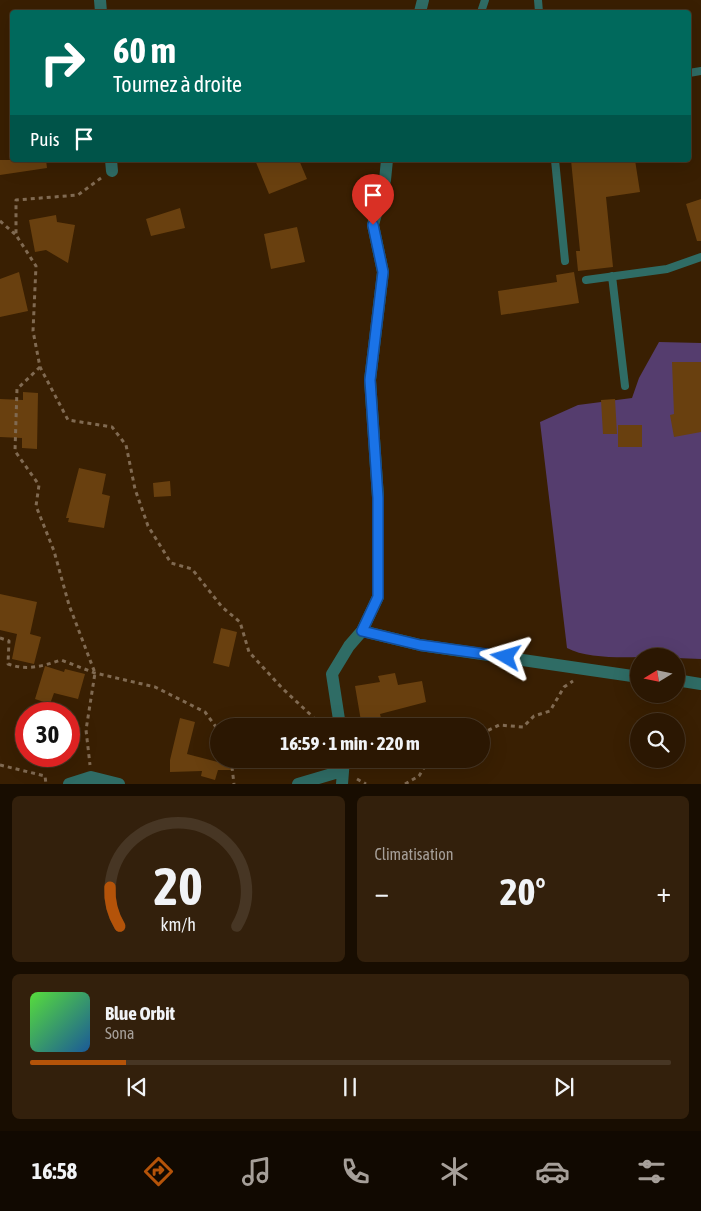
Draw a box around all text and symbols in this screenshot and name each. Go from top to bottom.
icon: right [30,30,95,95]
text: 60 m [113,30,176,70]
text: Tournez à droite [113,71,242,97]
icon: arrive [70,125,98,153]
text: Puis [30,128,60,150]
pin [352,174,394,225]
icon: arrive [359,181,387,209]
position arrow [479,630,531,682]
north arrow [630,648,685,702]
map controls [630,648,685,768]
speed limit sign: 30 [15,702,80,767]
button: search [630,713,685,768]
text: 16:59 · 1 min · 220 m [280,732,420,754]
text: Climatisation [375,845,454,863]
text: 20 [154,856,203,916]
text: 20° [500,870,546,913]
text: − [375,876,389,908]
text: + [656,876,671,908]
text: km/h [161,914,196,935]
text: Blue Orbit [105,1002,175,1024]
text: Sona [105,1024,134,1042]
icon: previous [123,1073,151,1101]
icon: pause [336,1073,364,1101]
icon: next [550,1073,578,1101]
icon: directions [141,1154,176,1189]
icon: music [239,1154,274,1189]
icon: phone [338,1154,373,1189]
icon: climate [437,1154,472,1189]
icon: car [535,1154,570,1189]
icon: filters [634,1154,669,1189]
text: 16:58 [32,1158,77,1184]

